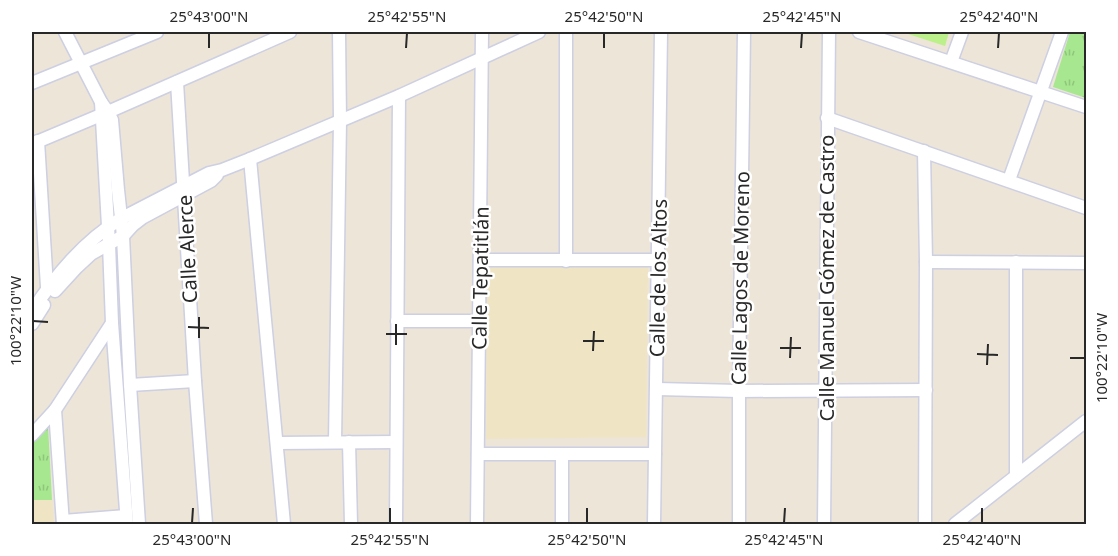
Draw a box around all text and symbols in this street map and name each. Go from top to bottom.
text: 25°43'00"N [170,6,248,26]
text: 25°42'55"N [368,6,446,26]
text: 25°42'50"N [565,6,643,26]
text: 25°42'45"N [763,6,841,26]
text: 25°42'40"N [960,6,1038,26]
street label: Calle Manuel Gómez de Castro [813,135,840,421]
street label: Calle Lagos de Moreno [725,171,755,385]
street label: Calle Alerce [171,194,203,304]
street label: Calle de los Altos [643,199,673,357]
street label: Calle Tepatitlán [465,206,495,350]
text: 100°22'10"W [5,276,25,366]
text: 100°22'10"W [1091,313,1111,403]
text: 25°43'00"N [153,529,231,549]
text: 25°42'55"N [351,529,429,549]
text: 25°42'50"N [548,529,626,549]
text: 25°42'45"N [745,529,823,549]
text: 25°42'40"N [943,529,1021,549]

